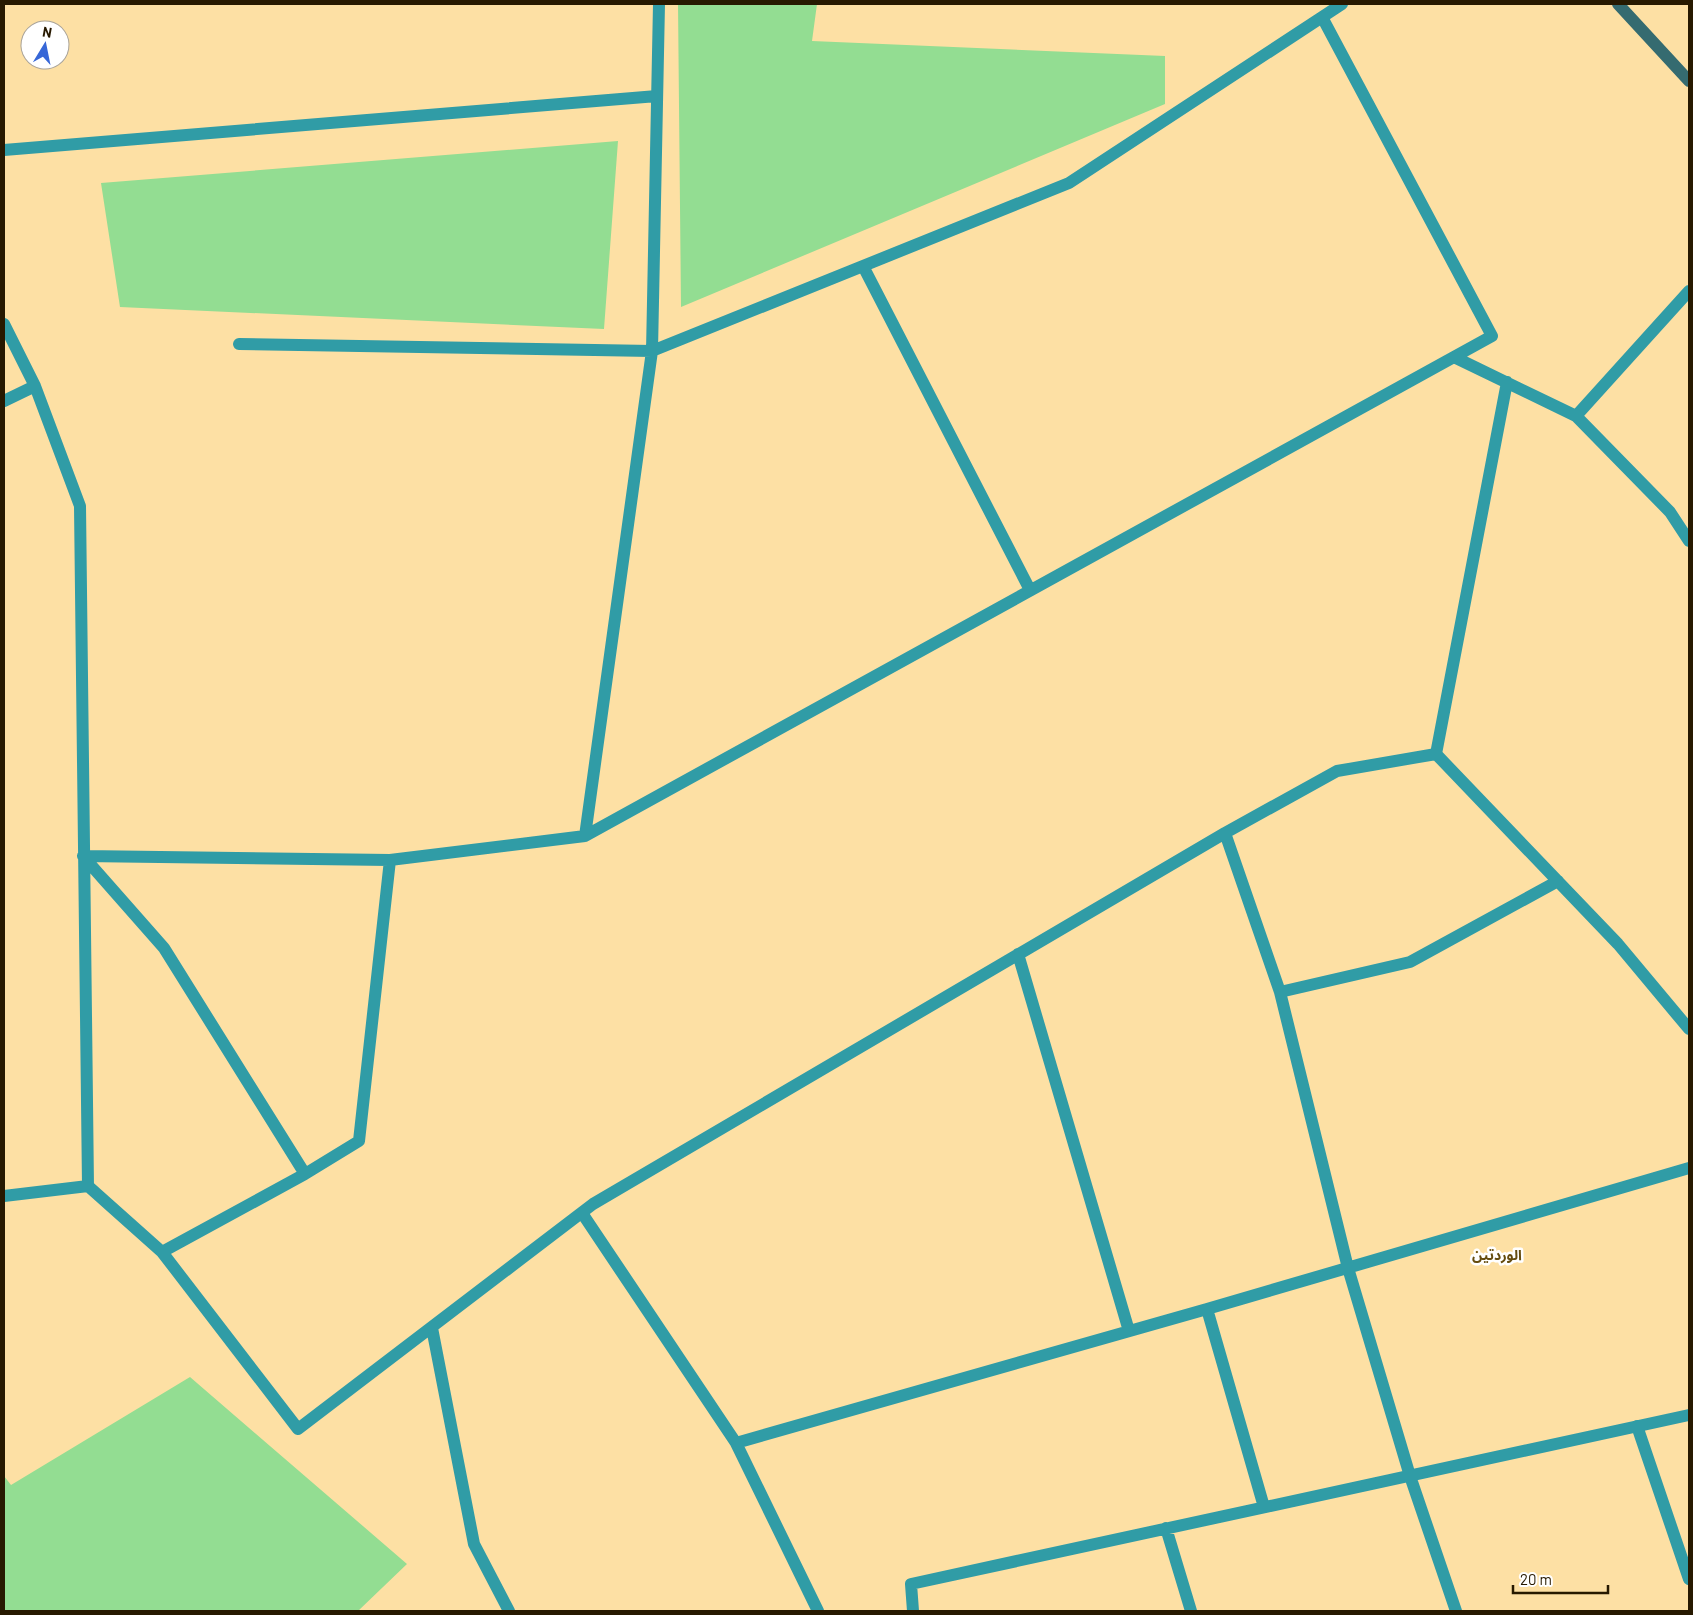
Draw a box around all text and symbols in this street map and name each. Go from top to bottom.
north arrow [20,20,70,70]
text: N [41,23,53,41]
district label: الوردتين [1472,1246,1522,1264]
scale bar [1513,1562,1608,1594]
text: 20 m [1520,1570,1552,1588]

